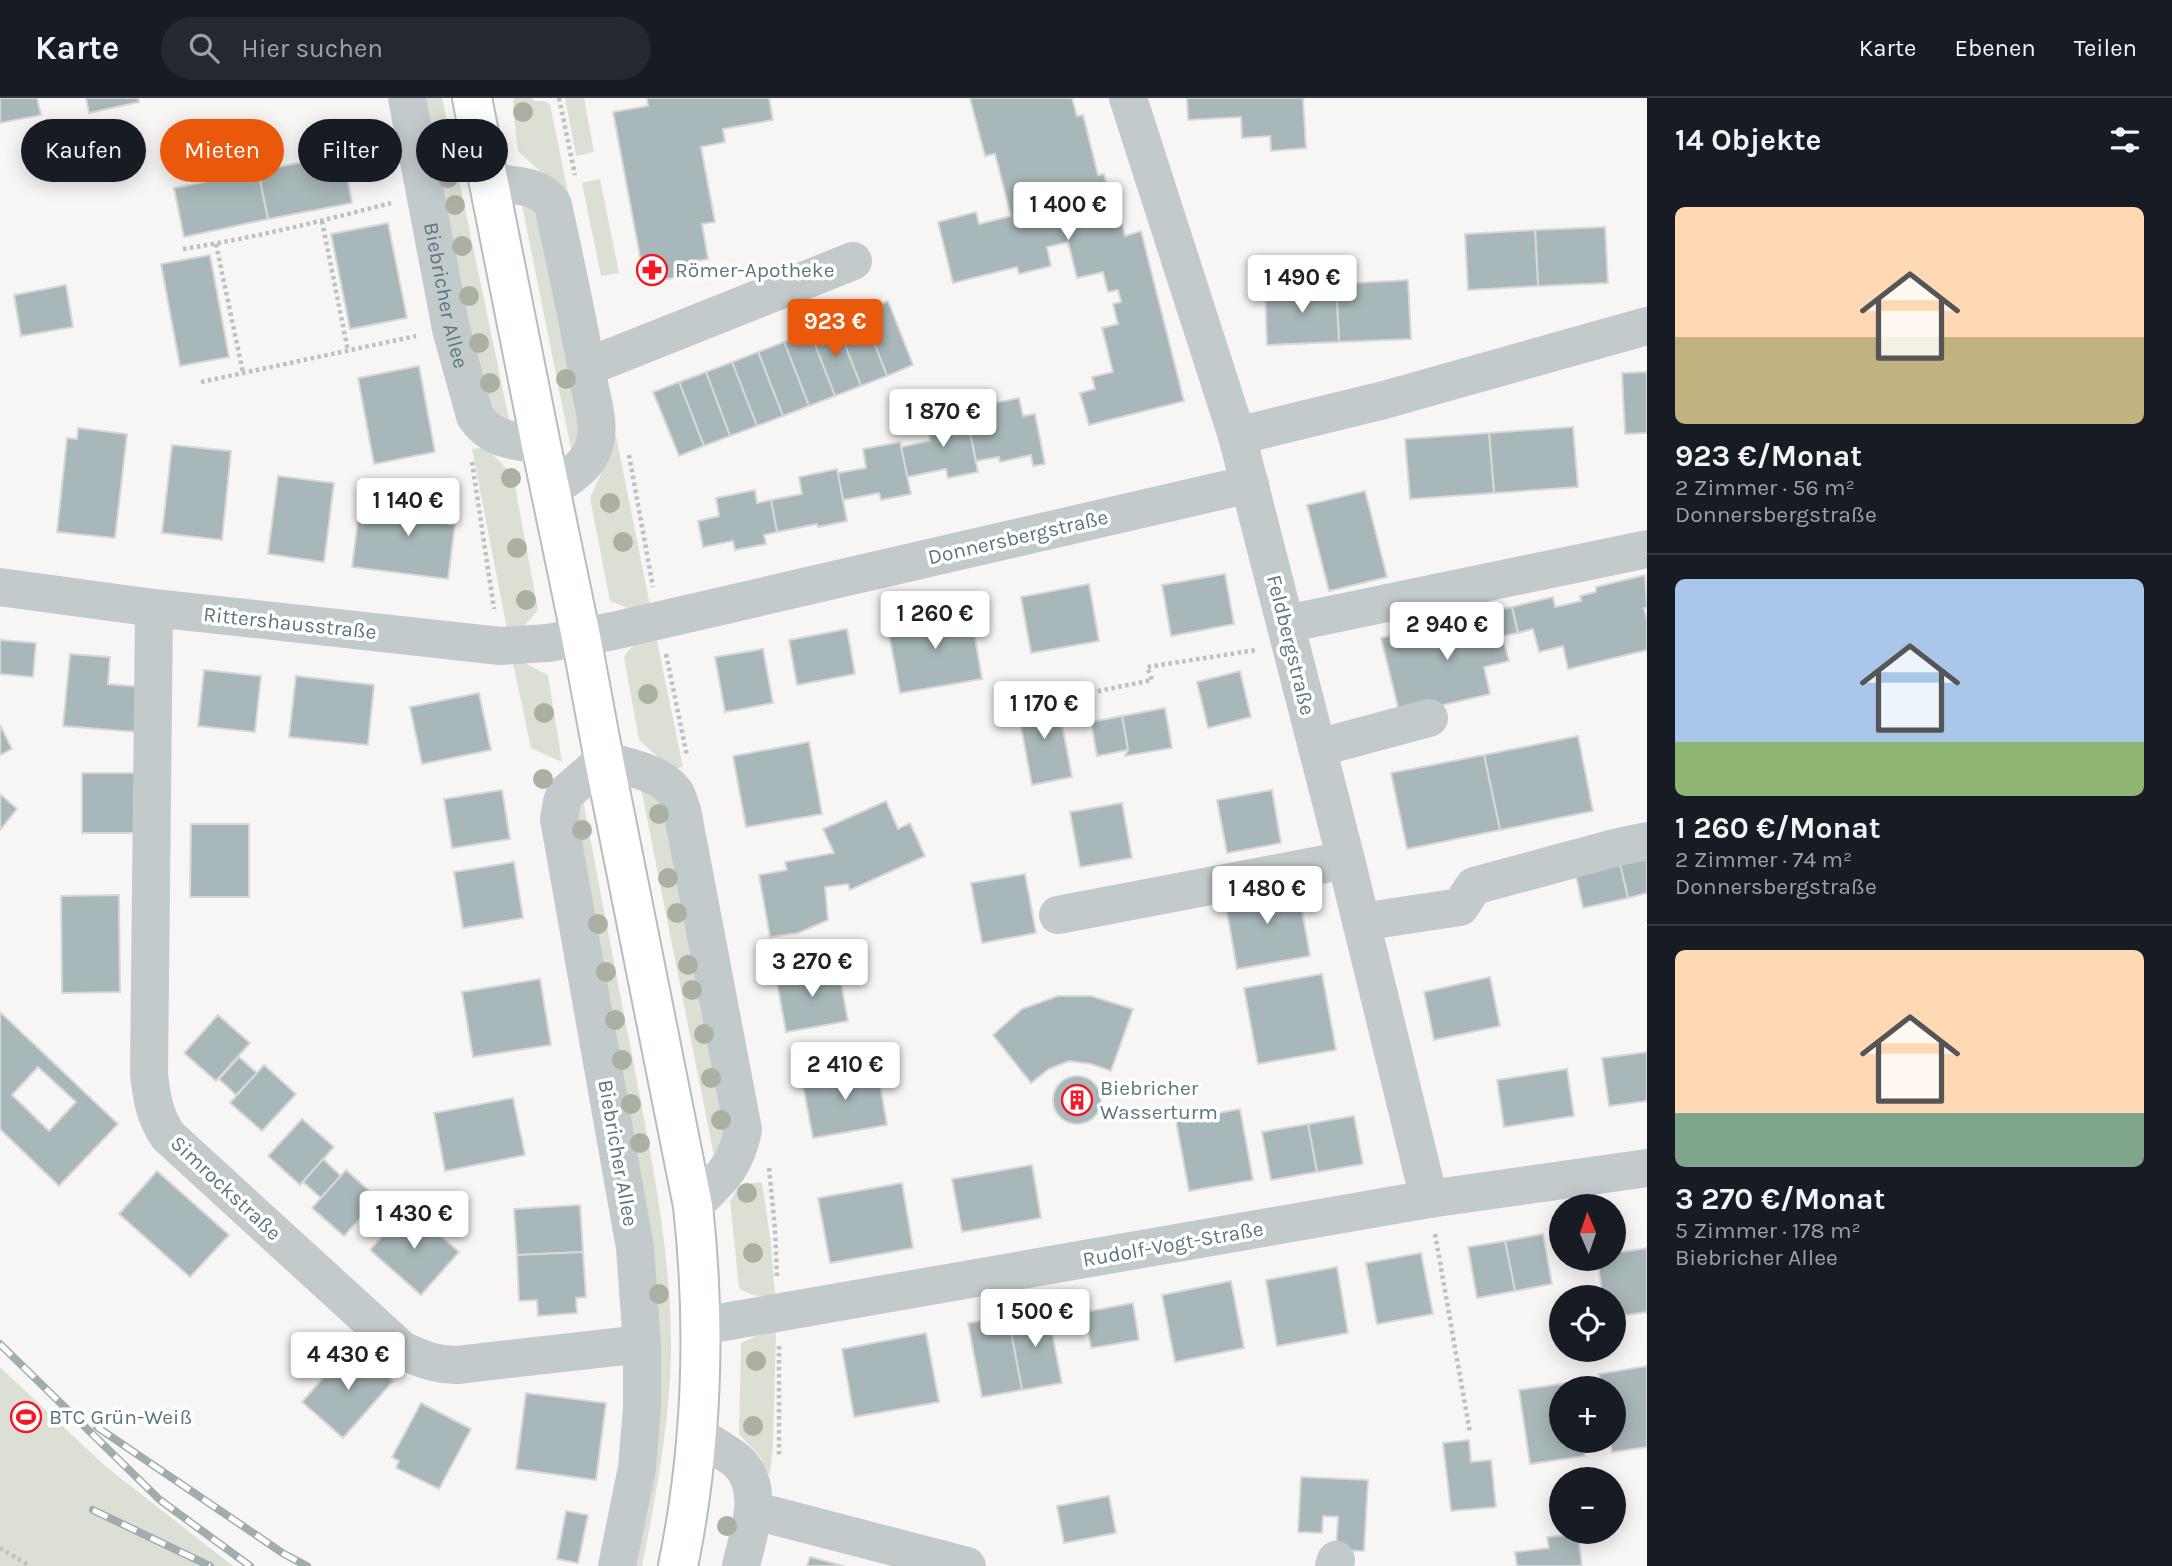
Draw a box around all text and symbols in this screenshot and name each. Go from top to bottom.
search box [161,17,651,80]
text: Karte [35,29,119,67]
icon: search [185,29,223,67]
text: Hier suchen [241,33,383,64]
text: Karte [1859,34,1916,62]
text: Ebenen [1954,34,2036,62]
text: Teilen [2074,34,2137,62]
chip: Kaufen [21,119,146,182]
chip: Mieten [160,119,284,182]
chip: Filter [298,119,402,182]
chip: Neu [416,119,508,182]
icon: filters [2106,121,2144,159]
text: 14 Objekte [1675,122,1821,158]
pin: 1 400 € [1003,183,1133,242]
text: 1 400 € [1029,191,1107,218]
street label: Biebricher Allee [419,220,473,371]
pharmacy icon: Römer-Apotheke [635,253,669,287]
icon: home [1847,253,1973,379]
pin: 1 490 € [1237,256,1367,315]
place label: Römer-Apotheke [675,258,834,282]
text: 1 490 € [1264,264,1340,291]
pin: 923 € [786,300,884,359]
text: 923 € [804,308,866,335]
pin: 1 870 € [878,390,1008,449]
text: 1 870 € [905,398,981,425]
text: 923 €/Monat [1675,438,1862,474]
text: 2 Zimmer · 56 m² [1675,474,1855,501]
pin: 1 140 € [343,478,473,538]
text: 1 140 € [373,487,443,514]
text: Donnersbergstraße [1675,501,1877,528]
street label: Donnersbergstraße [926,505,1110,569]
street label: Feldbergstraße [1262,572,1320,718]
pin: 1 260 € [870,592,1000,651]
text: 1 260 € [897,600,973,627]
street label: Rittershausstraße [202,602,378,644]
pin: 2 940 € [1382,602,1512,662]
text: 2 940 € [1406,611,1488,638]
icon: home [1847,625,1973,751]
pin: 1 170 € [979,682,1109,741]
text: 1 170 € [1010,690,1078,717]
text: 1 260 €/Monat [1675,810,1881,846]
text: 2 Zimmer · 74 m² [1675,846,1852,873]
pin: 1 480 € [1202,866,1332,926]
text: Donnersbergstraße [1675,873,1877,900]
text: 1 480 € [1228,875,1306,902]
pin: 3 270 € [747,940,877,999]
text: 3 270 € [772,948,852,975]
icon: home [1847,996,1973,1122]
pin: 2 410 € [780,1042,910,1102]
text: 2 410 € [807,1051,883,1078]
place label: Biebricher Wasserturm [1100,1076,1218,1124]
street label: Biebricher Allee [593,1078,643,1228]
building icon: Biebricher Wasserturm [1060,1083,1094,1117]
street label: Simrockstraße [166,1131,286,1245]
text: 3 270 €/Monat [1675,1181,1885,1217]
pin: 1 430 € [349,1192,479,1251]
north arrow [1549,1194,1626,1270]
map controls [1549,1194,1626,1544]
text: 1 430 € [376,1200,452,1227]
street label: Rudolf-Vogt-Straße [1081,1216,1265,1272]
text: 5 Zimmer · 178 m² [1675,1217,1861,1244]
text: Biebricher Allee [1675,1244,1838,1271]
button: locate [1549,1285,1626,1362]
pin: 1 500 € [970,1290,1100,1349]
text: 1 500 € [997,1298,1073,1325]
pin: 4 430 € [283,1332,413,1392]
text: 4 430 € [307,1341,389,1368]
button: + [1549,1376,1626,1453]
sports icon: BTC Grün-Weiß [9,1400,43,1434]
place label: BTC Grün-Weiß [49,1405,192,1429]
button: − [1549,1467,1626,1544]

